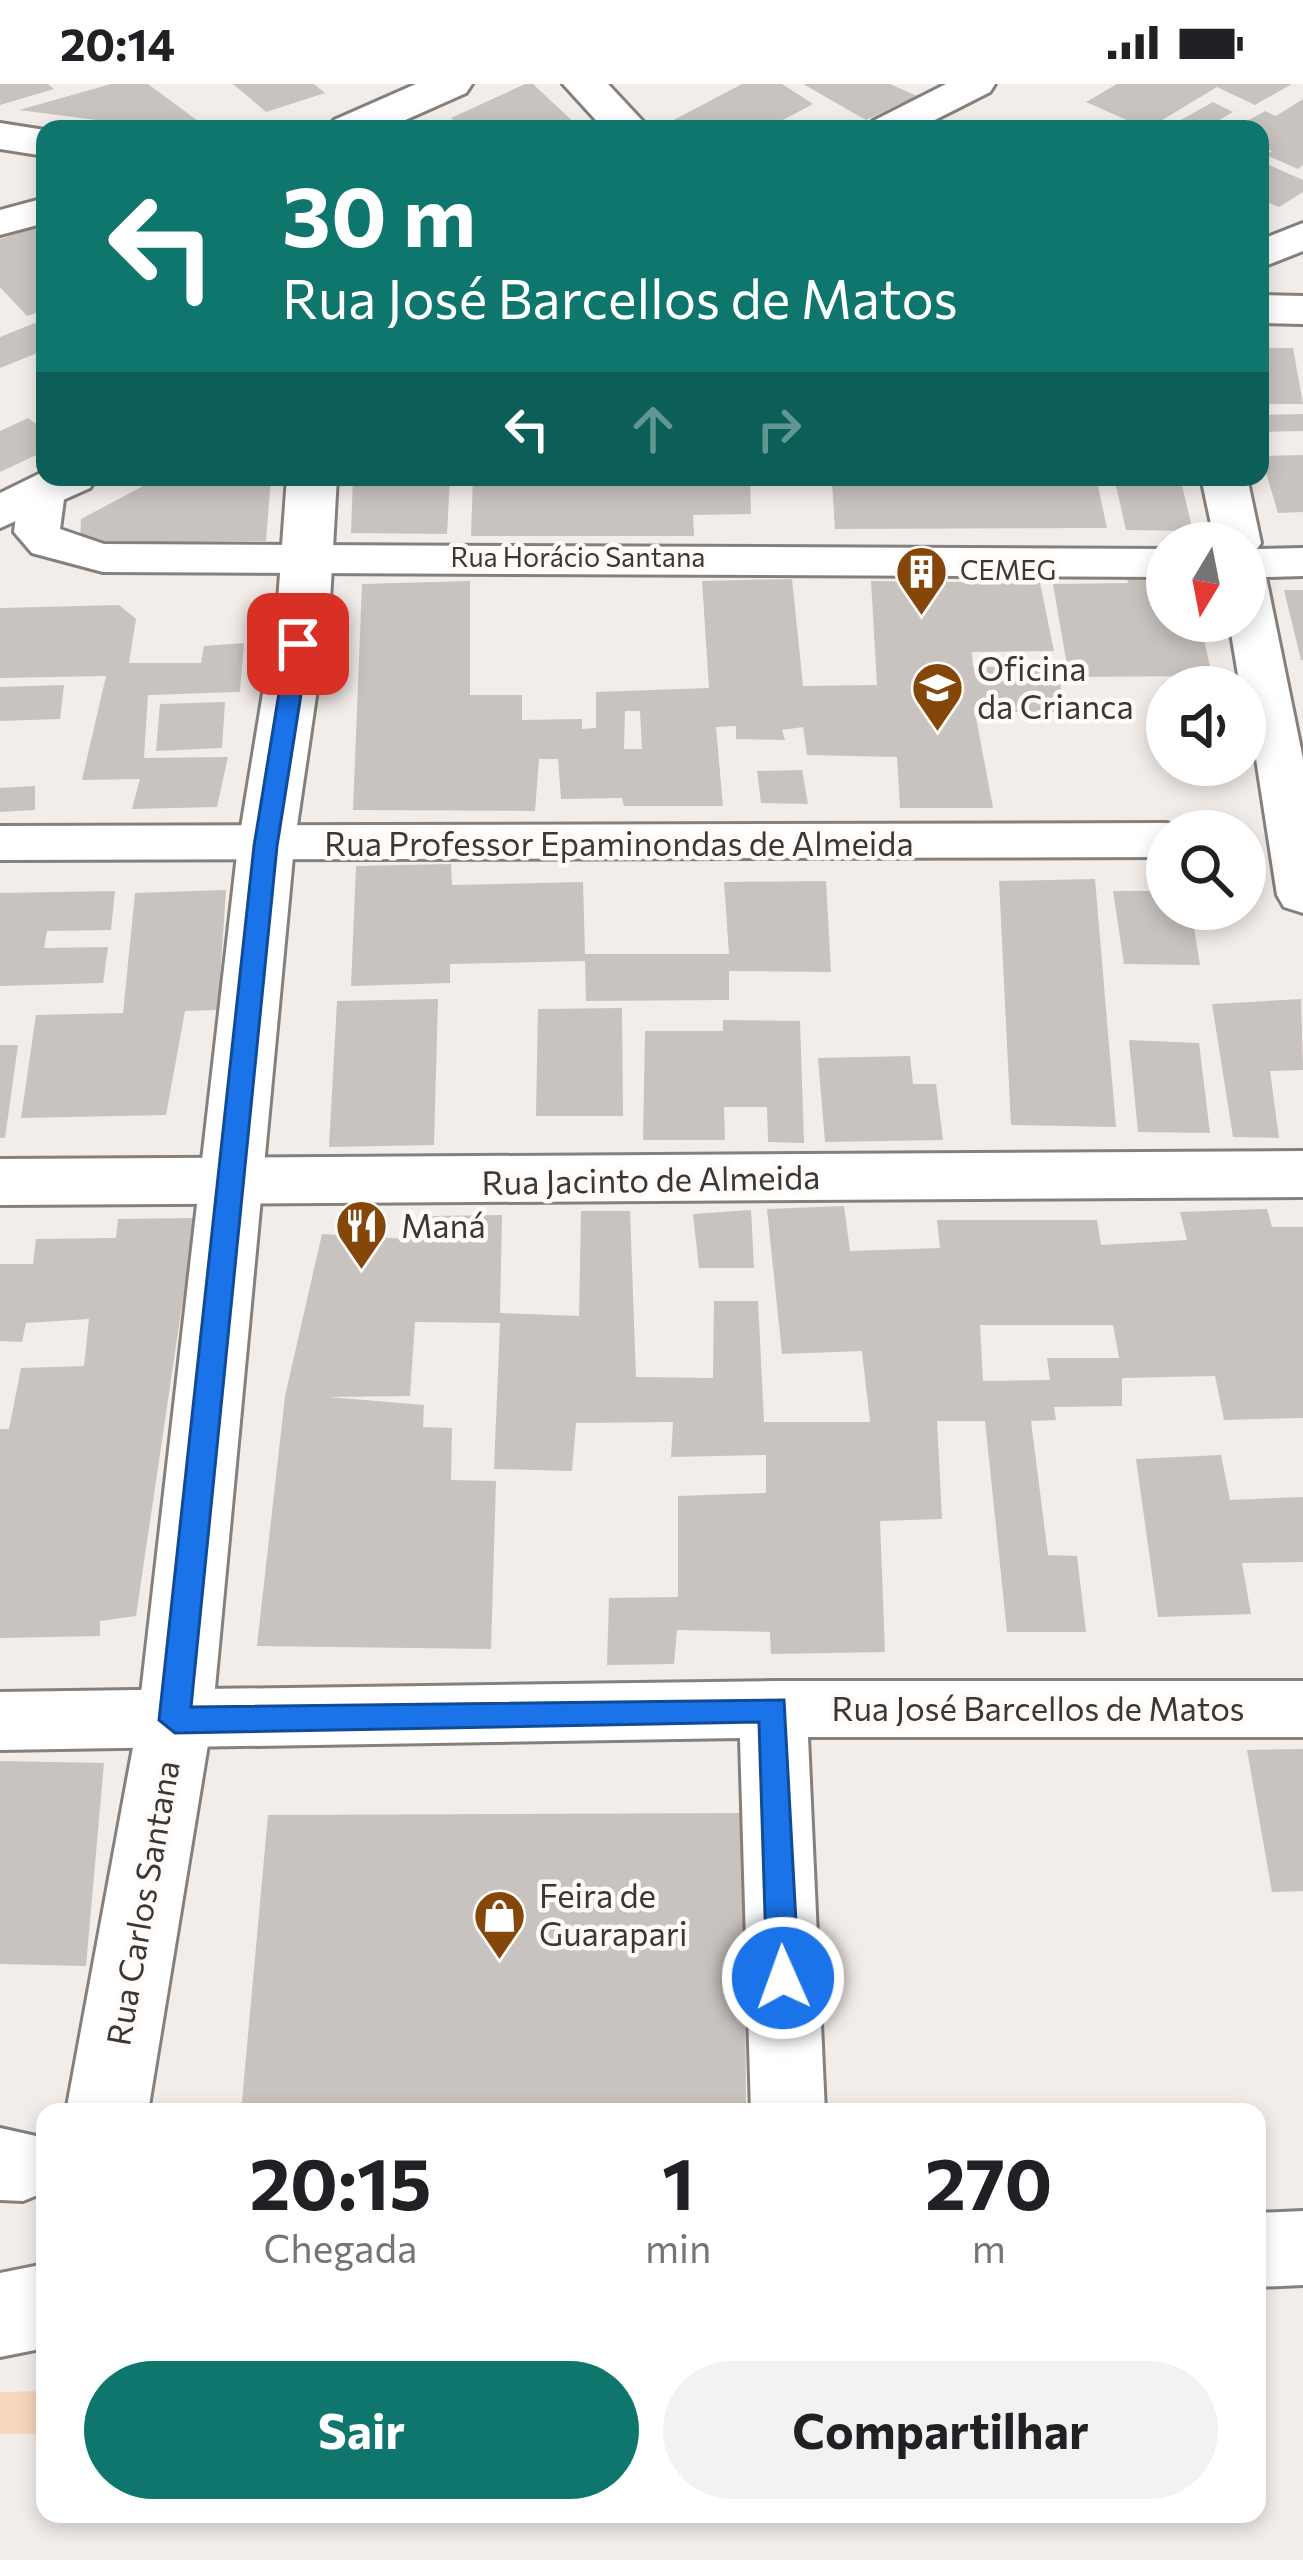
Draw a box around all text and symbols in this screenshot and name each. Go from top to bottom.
text: 20:14 [60,15,175,70]
text: 30 m [282,162,476,264]
icon: left [84,168,240,324]
text: Rua José Barcellos de Matos [282,264,958,330]
icon: left [494,396,560,462]
icon: ahead [620,396,686,462]
icon: right [746,396,812,462]
north arrow [1146,522,1266,642]
map controls [1146,522,1266,930]
street label: Rua Horácio Santana [450,540,706,573]
building icon: CEMEG [893,543,949,617]
place label: CEMEG [960,553,1056,586]
pin [247,593,349,695]
icon: arrive [265,611,331,677]
place label: Oficina da Crianca [977,647,1134,726]
school or university icon: Oficina da Crianca [910,660,966,734]
button: sound [1146,666,1266,786]
button: search [1146,810,1266,930]
street label: Rua Professor Epaminondas de Almeida [324,822,914,863]
street label: Rua Jacinto de Almeida [481,1155,821,1202]
restaurant icon: Maná [334,1198,390,1272]
place label: Maná [401,1204,486,1245]
street label: Rua José Barcellos de Matos [831,1687,1245,1728]
street label: Rua Carlos Santana [96,1757,187,2048]
place label: Feira de Guarapari [539,1874,687,1953]
shop icon: Feira de Guarapari [472,1887,528,1961]
position arrow [720,1915,846,2041]
text: 20:15 [250,2137,432,2225]
text: 1 [662,2137,695,2225]
text: 270 [925,2137,1052,2225]
text: Chegada [264,2223,417,2271]
text: min [645,2223,711,2271]
text: m [972,2223,1006,2271]
button: Sair [84,2361,639,2499]
button: Compartilhar [663,2361,1218,2499]

